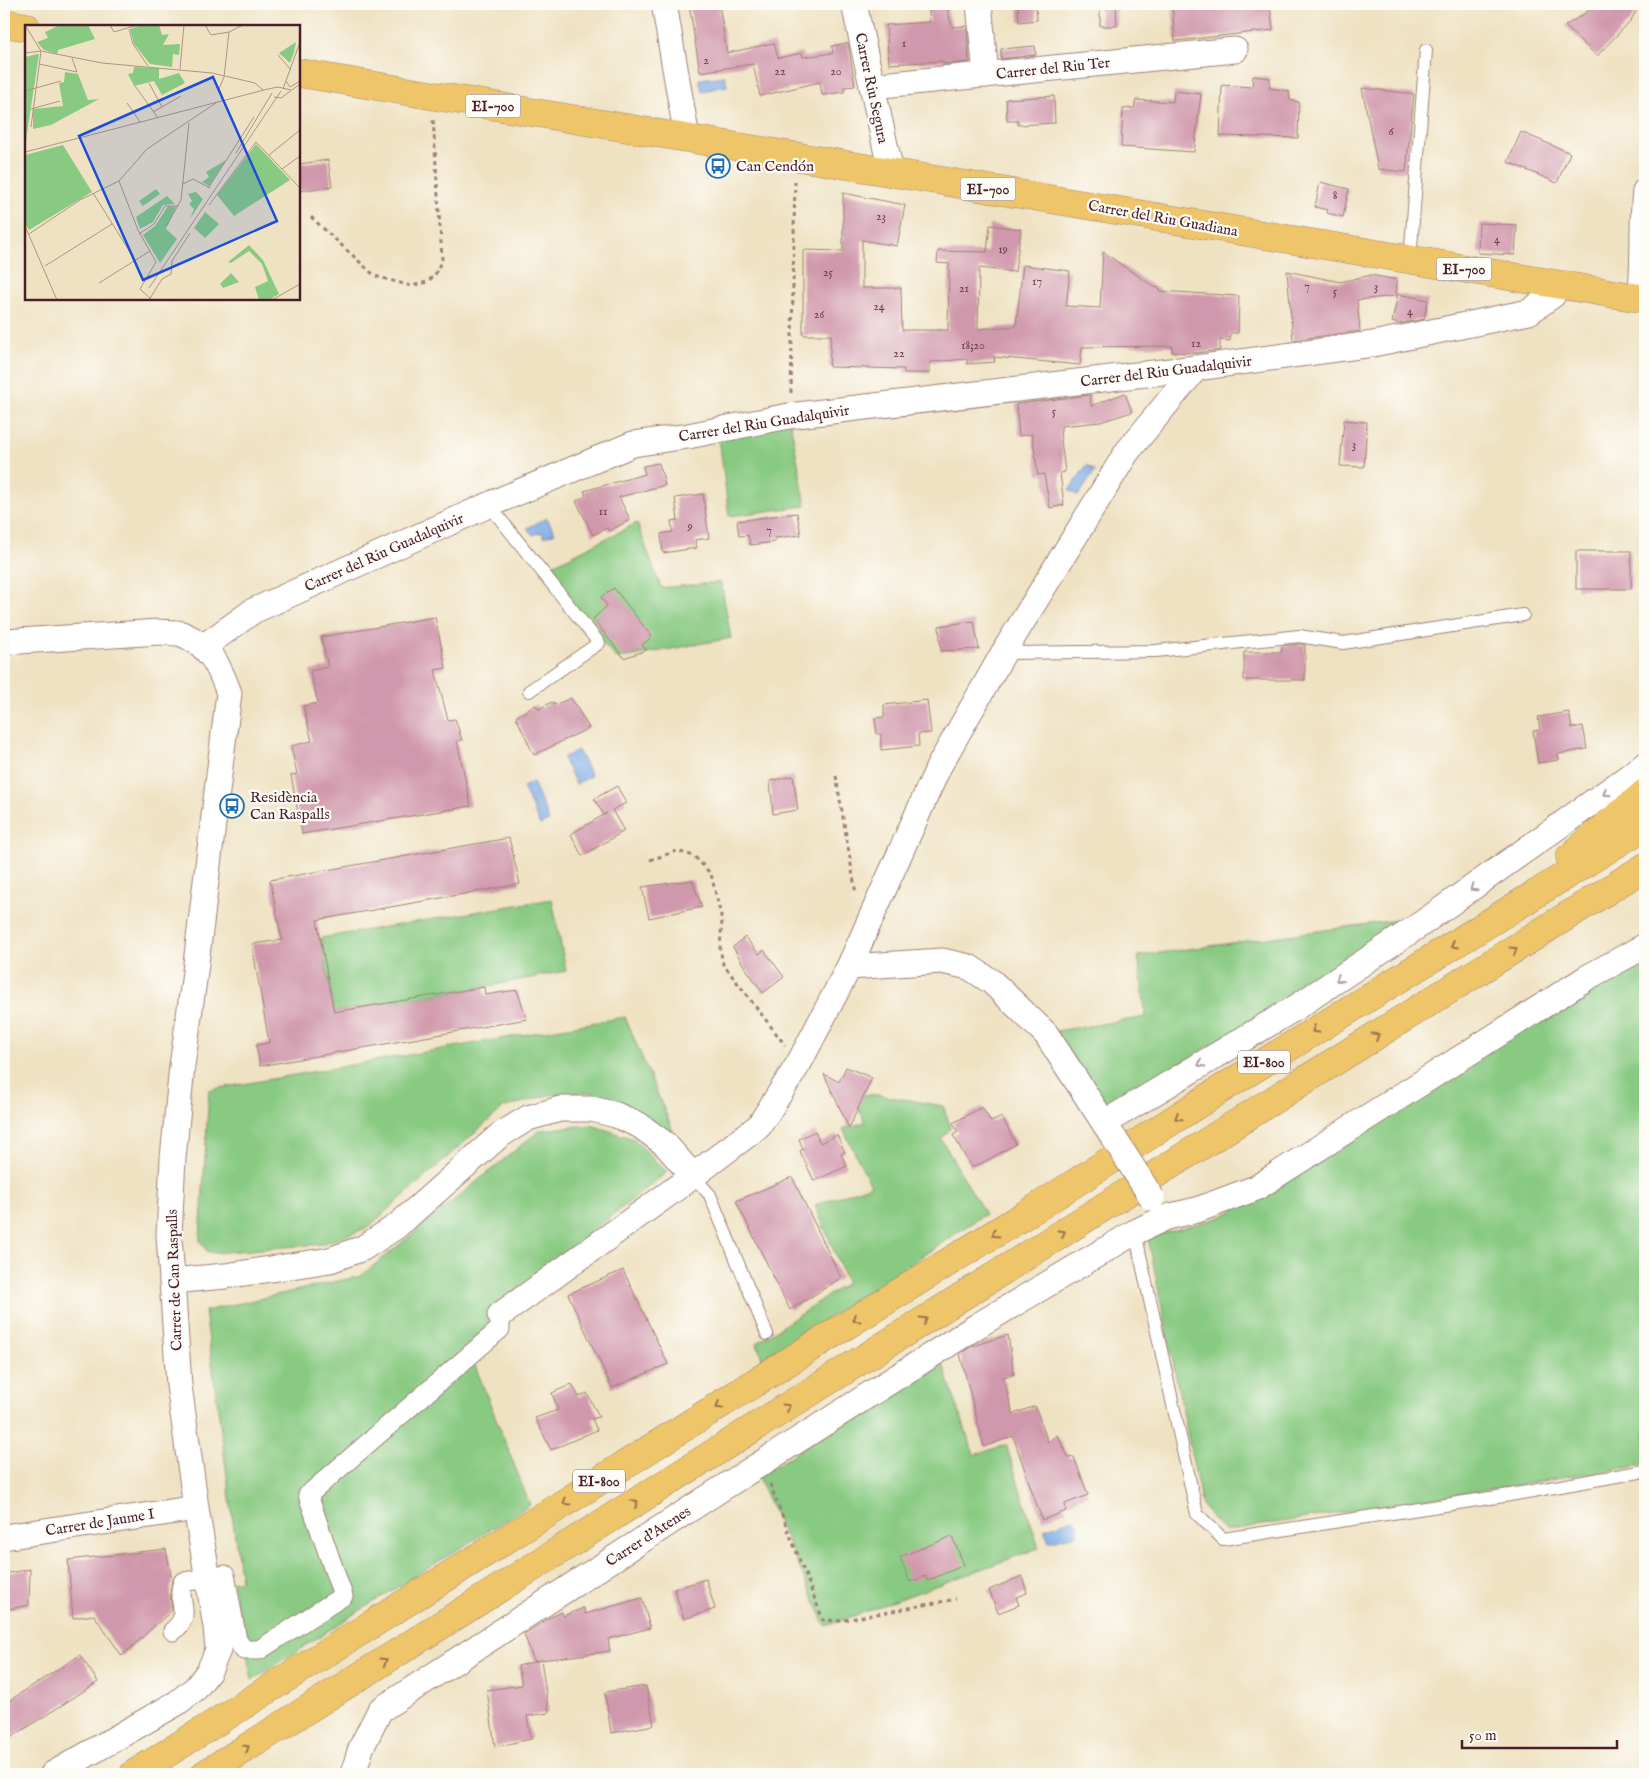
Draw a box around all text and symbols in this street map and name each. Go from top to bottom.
inset map [25,25,300,300]
street label: Carrer Riu Segura [851,31,893,146]
house number: 1 [902,36,906,51]
house number: 2 [703,53,709,68]
street label: Carrer del Riu Ter [995,53,1111,84]
house number: 22 [774,64,786,79]
house number: 20 [830,64,842,79]
road number: EI-700 [466,94,520,118]
house number: 6 [1388,124,1394,139]
bus stop icon: Can Cendón [705,153,731,179]
place label: Can Cendón [736,157,814,176]
road number: EI-700 [960,178,1016,200]
house number: 8 [1333,188,1338,203]
street label: Carrer del Riu Guadiana [1087,196,1240,241]
house number: 23 [876,209,886,224]
house number: 4 [1494,232,1500,247]
house number: 19 [998,242,1008,257]
road number: EI-700 [1436,258,1492,280]
house number: 25 [823,265,834,280]
house number: 17 [1032,274,1042,289]
house number: 7 [1304,279,1310,294]
house number: 3 [1374,279,1378,294]
house number: 21 [959,281,969,296]
house number: 5 [1333,284,1338,299]
house number: 24 [873,299,885,314]
house number: 4 [1407,304,1413,319]
house number: 26 [814,307,825,322]
house number: 12 [1191,336,1201,351]
house number: 18;20 [961,338,985,353]
house number: 22 [893,346,905,361]
street label: Carrer del Riu Guadalquivir [1079,351,1253,391]
street label: Carrer del Riu Guadalquivir [677,401,851,446]
house number: 5 [1052,404,1057,419]
house number: 3 [1352,437,1356,452]
house number: 11 [599,504,607,519]
street label: Carrer del Riu Guadalquivir [302,509,467,596]
house number: 9 [686,519,693,534]
house number: 7 [766,523,772,538]
one-way arrow [1602,787,1611,796]
place label: Residència Can Raspalls [250,788,330,824]
bus stop icon: Residència Can Raspalls [219,793,245,819]
one-way arrow [1470,882,1479,890]
one-way arrow [1450,939,1459,948]
one-way arrow [1508,947,1517,957]
one-way arrow [1335,973,1344,982]
one-way arrow [1312,1024,1321,1034]
one-way arrow [1370,1033,1379,1042]
road number: EI-800 [1238,1050,1290,1074]
one-way arrow [1197,1058,1206,1068]
one-way arrow [1174,1111,1184,1120]
street label: Carrer de Can Raspalls [163,1209,186,1351]
one-way arrow [991,1228,1000,1237]
one-way arrow [1056,1230,1065,1240]
one-way arrow [853,1313,862,1323]
one-way arrow [919,1317,928,1326]
one-way arrow [715,1399,724,1409]
one-way arrow [781,1403,790,1413]
road number: EI-800 [573,1470,625,1492]
one-way arrow [563,1495,572,1505]
one-way arrow [629,1500,638,1509]
street label: Carrer d'Atenes [602,1502,694,1571]
street label: Carrer de Jaume I [44,1504,157,1540]
one-way arrow [378,1658,387,1668]
scale bar [1462,1718,1616,1750]
text: 50 m [1469,1726,1497,1745]
one-way arrow [241,1745,250,1755]

